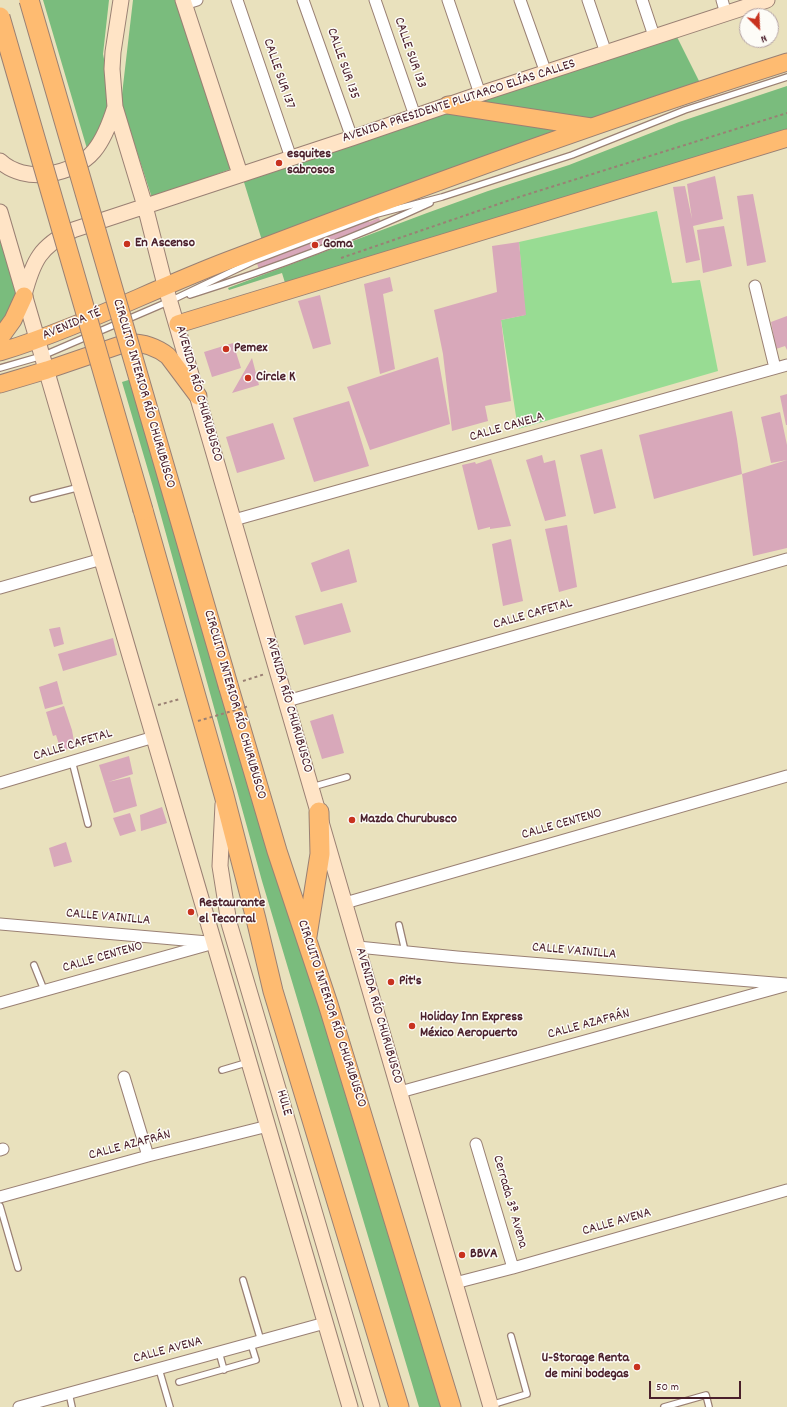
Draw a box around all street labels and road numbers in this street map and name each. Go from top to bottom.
street label: CALLE SUR 133 [389,15,429,91]
street label: CALLE SUR 135 [322,26,362,102]
street label: CALLE SUR 137 [258,37,298,111]
street label: AVENIDA PRESIDENTE PLUTARCO ELÍAS CALLES [340,56,578,148]
street label: CIRCUITO INTERIOR RÍO CHURUBUSCO [108,297,178,491]
street label: AVENIDA TÉ [40,305,104,345]
street label: AVENIDA RÍO CHURUBUSCO [170,324,226,464]
street label: CALLE CANELA [468,409,546,447]
street label: CALLE CAFETAL [491,596,575,634]
street label: CIRCUITO INTERIOR RÍO CHURUBUSCO [199,608,269,802]
street label: AVENIDA RÍO CHURUBUSCO [260,635,316,775]
street label: CALLE CAFETAL [31,726,115,766]
street label: CALLE CENTENO [520,806,604,844]
street label: CALLE VAINILLA [65,906,151,930]
street label: CIRCUITO INTERIOR RÍO CHURUBUSCO [293,918,369,1110]
street label: CALLE CENTENO [61,939,145,977]
street label: CALLE VAINILLA [531,940,617,964]
street label: AVENIDA RÍO CHURUBUSCO [350,946,406,1086]
street label: CALLE AZAFRÁN [546,1006,632,1044]
street label: HULE [271,1088,295,1118]
street label: CALLE AZAFRÁN [87,1127,173,1165]
street label: Cerrada 3ª Avena [488,1154,530,1250]
street label: CALLE AVENA [581,1205,653,1241]
street label: CALLE AVENA [132,1334,204,1368]

